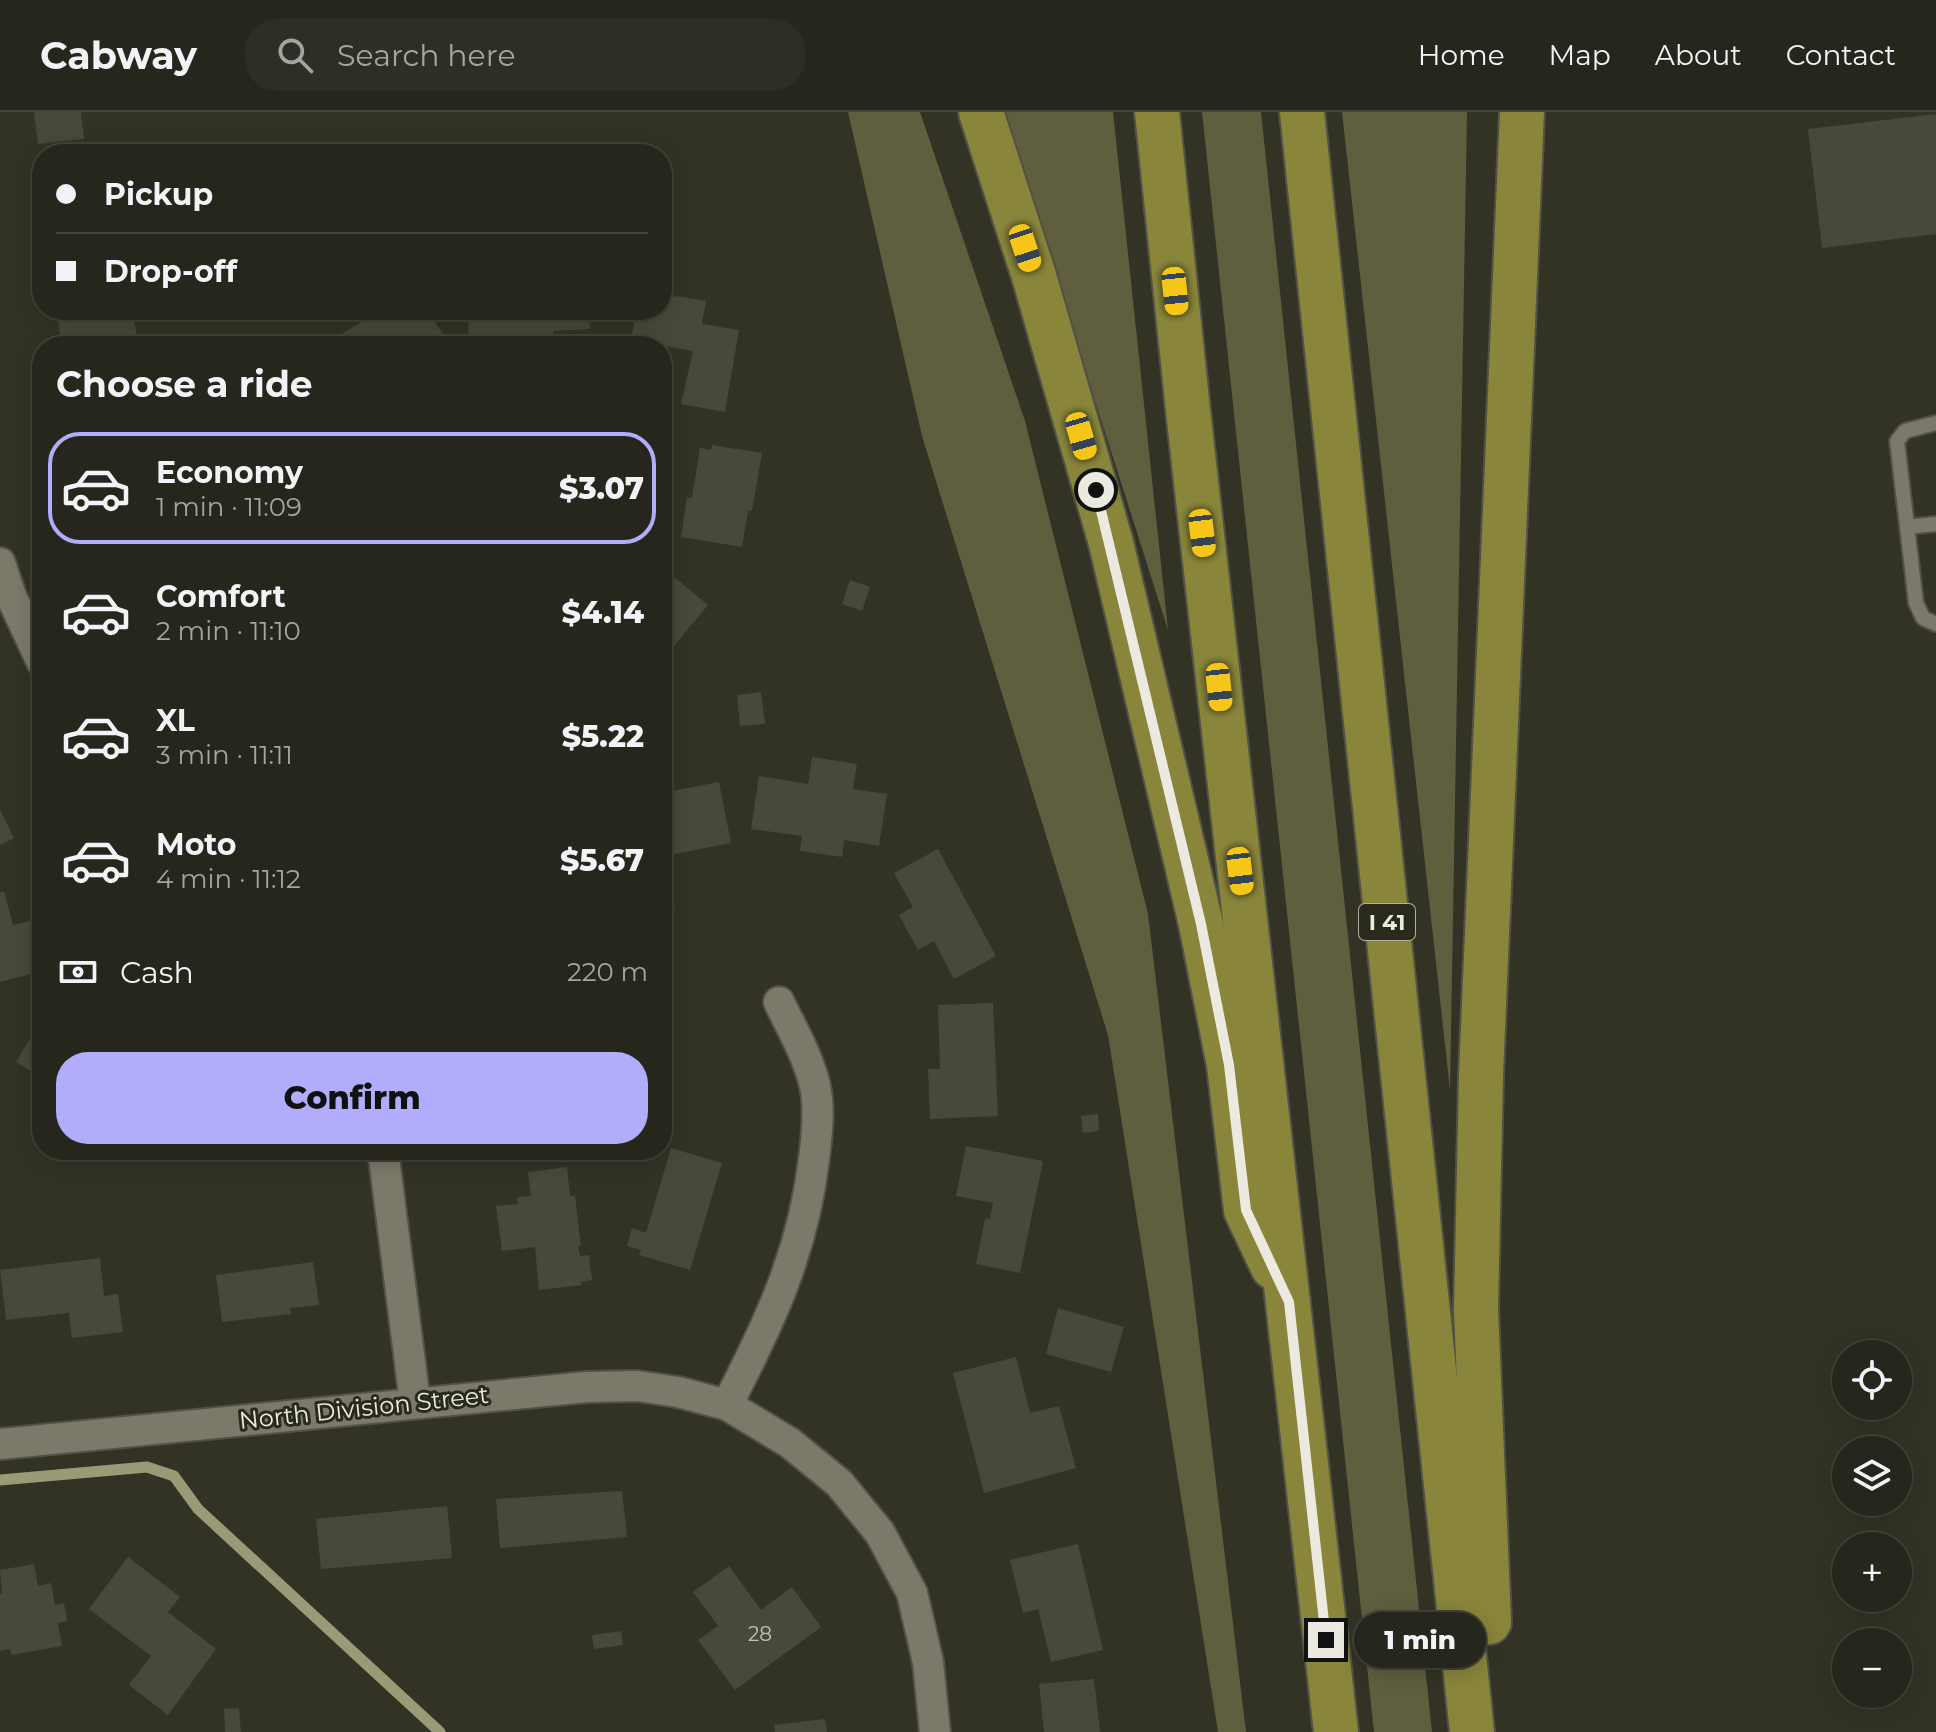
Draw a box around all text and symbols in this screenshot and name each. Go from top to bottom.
search box [245,19,805,91]
text: Cabway [40,32,197,79]
icon: search [273,33,317,77]
text: Search here [337,37,516,74]
text: Home [1418,38,1505,72]
text: Map [1549,38,1611,72]
text: About [1655,38,1742,72]
text: Contact [1786,38,1896,72]
text: Pickup [104,176,213,213]
car [1006,221,1044,275]
text: Drop-off [104,253,237,290]
car [1161,266,1189,316]
text: Choose a ride [56,362,313,406]
car [1063,410,1099,462]
icon: car [60,452,132,524]
text: Economy [156,454,303,491]
text: $3.07 [559,470,644,507]
route start [1078,472,1114,508]
text: 1 min · 11:09 [156,491,302,523]
car [1187,508,1217,558]
icon: car [60,576,132,648]
text: Comfort [156,578,286,615]
text: $4.14 [562,594,644,631]
text: 2 min · 11:10 [156,615,301,647]
car [1205,662,1233,712]
icon: car [60,700,132,772]
text: XL [156,702,195,739]
text: $5.22 [562,718,644,755]
text: 3 min · 11:11 [156,739,293,771]
icon: car [60,824,132,896]
text: Moto [156,826,237,863]
text: $5.67 [560,842,644,879]
car [1225,846,1255,896]
text: 4 min · 11:12 [156,863,301,895]
road number: I 41 [1359,904,1415,940]
icon: cash [56,950,100,994]
text: Cash [120,954,194,991]
text: 220 m [567,956,648,988]
button: Confirm [56,1052,648,1144]
map controls [1832,1340,1912,1708]
button: locate [1832,1340,1912,1420]
street label: North Division Street [238,1380,490,1435]
button: layers [1832,1436,1912,1516]
button: + [1832,1532,1912,1612]
callout: 1 min [1354,1612,1486,1668]
house number: 28 [748,1622,772,1646]
route end [1308,1622,1344,1658]
text: 1 min [1384,1624,1456,1656]
button: − [1832,1628,1912,1708]

